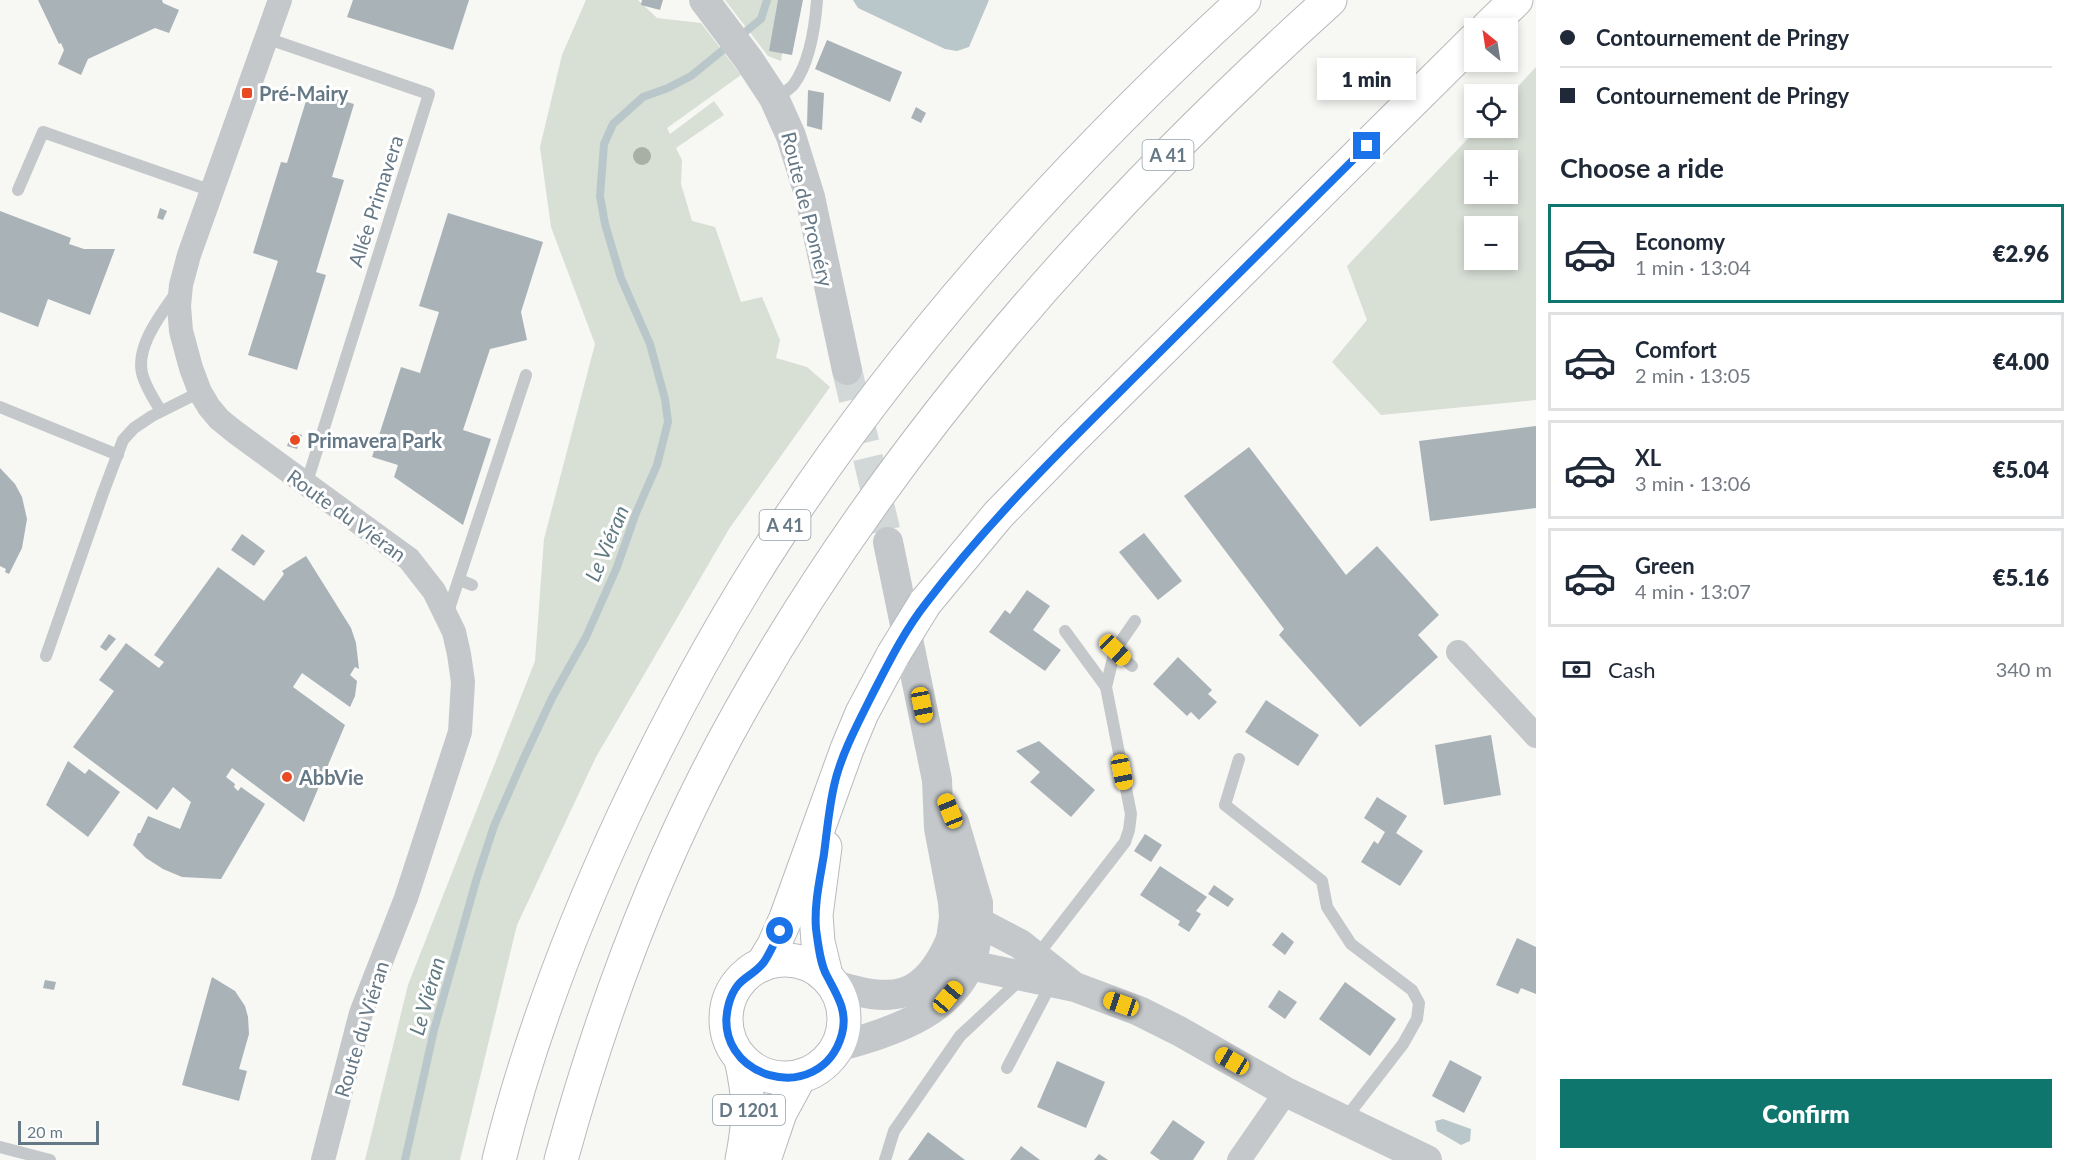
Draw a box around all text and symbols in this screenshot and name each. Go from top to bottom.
north arrow [1464,18,1518,72]
map controls [1464,18,1518,270]
text: Contournement de Pringy [1596,24,1849,51]
callout: 1 min [1318,59,1416,101]
text: 1 min [1342,67,1391,91]
place label: Pré-Mairy [259,81,349,105]
text: Contournement de Pringy [1596,82,1849,109]
button: locate [1464,84,1518,138]
marker: Pré-Mairy [240,86,254,100]
street label: Route de Proméry [777,129,839,290]
street label: Allée Primavera [342,132,408,270]
route end [1353,132,1380,159]
road number: A 41 [1142,140,1194,170]
button: + [1464,150,1518,204]
text: Choose a ride [1560,151,1724,184]
button: − [1464,216,1518,270]
icon: car [1563,227,1617,281]
text: Economy [1635,228,1725,255]
text: €2.96 [1993,240,2049,267]
text: 1 min · 13:04 [1635,255,1751,279]
icon: car [1563,335,1617,389]
text: Comfort [1635,336,1717,363]
text: €4.00 [1993,348,2049,375]
text: 2 min · 13:05 [1635,363,1751,387]
place label: Primavera Park [307,428,442,452]
marker: Primavera Park [288,433,302,447]
icon: car [1563,443,1617,497]
text: XL [1635,444,1661,471]
text: €5.04 [1993,456,2049,483]
street label: Route du Viéran [283,464,411,566]
text: 3 min · 13:06 [1635,471,1751,495]
water label: Le Viéran [579,501,633,585]
road number: A 41 [760,510,810,540]
icon: car [1563,551,1617,605]
text: Green [1635,552,1695,579]
text: €5.16 [1993,564,2049,591]
text: 4 min · 13:07 [1635,579,1751,603]
car [1096,631,1134,669]
icon: cash [1560,653,1593,686]
text: Cash [1608,656,1655,683]
text: 340 m [1996,657,2052,681]
car [910,686,934,724]
car [1110,753,1134,791]
place label: AbbVie [298,765,364,789]
marker: AbbVie [280,770,294,784]
car [935,791,965,831]
route start [766,917,793,944]
water label: Le Viéran [403,954,449,1038]
street label: Route du Viéran [329,958,393,1100]
car [930,977,966,1017]
car [1101,990,1141,1018]
car [1212,1044,1252,1078]
button: Confirm [1560,1079,2052,1148]
road number: D 1201 [713,1095,785,1125]
scale bar [18,1118,99,1146]
text: 20 m [27,1122,63,1141]

